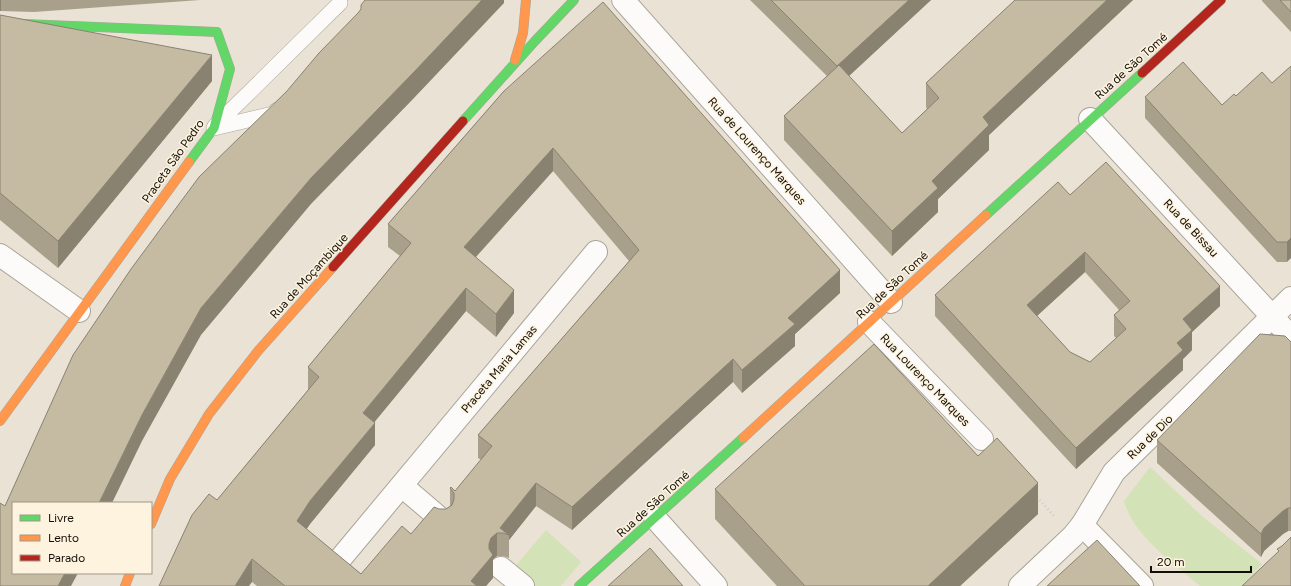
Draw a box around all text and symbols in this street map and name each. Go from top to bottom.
street label: Rua de São Tomé [1092,29,1171,102]
street label: Rua de Lourenço Marques [705,94,809,208]
street label: Praceta São Pedro [139,117,207,205]
street label: Rua de Bissau [1161,196,1221,260]
street label: Rua de Moçambique [267,230,351,321]
street label: Rua de São Tomé [853,248,931,322]
street label: Praceta Maria Lamas [458,322,540,416]
street label: Rua Lourenço Marques [877,331,973,429]
street label: Rua de Dio [1124,412,1176,462]
street label: Rua de São Tomé [614,467,693,540]
legend [12,502,152,574]
text: Livre [48,511,74,525]
text: Lento [48,531,79,545]
scale bar [1151,548,1251,574]
text: Parado [48,551,85,565]
text: 20 m [1157,555,1185,569]

